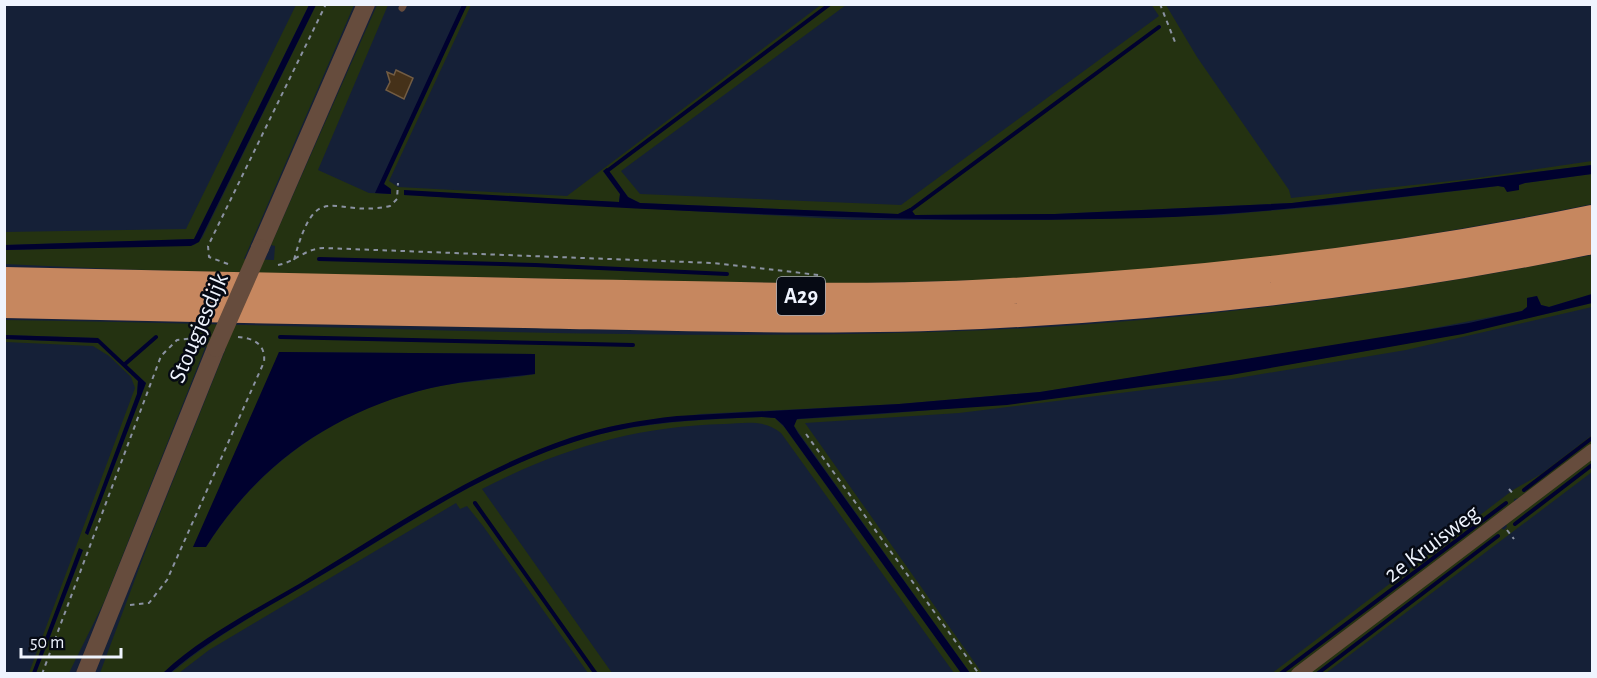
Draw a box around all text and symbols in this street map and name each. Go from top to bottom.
street label: Stougjesdijk [165,270,233,386]
road number: A29 [777,277,825,315]
street label: 2e Kruisweg [1380,501,1484,587]
scale bar [21,621,122,659]
text: 50 m [30,634,64,652]

